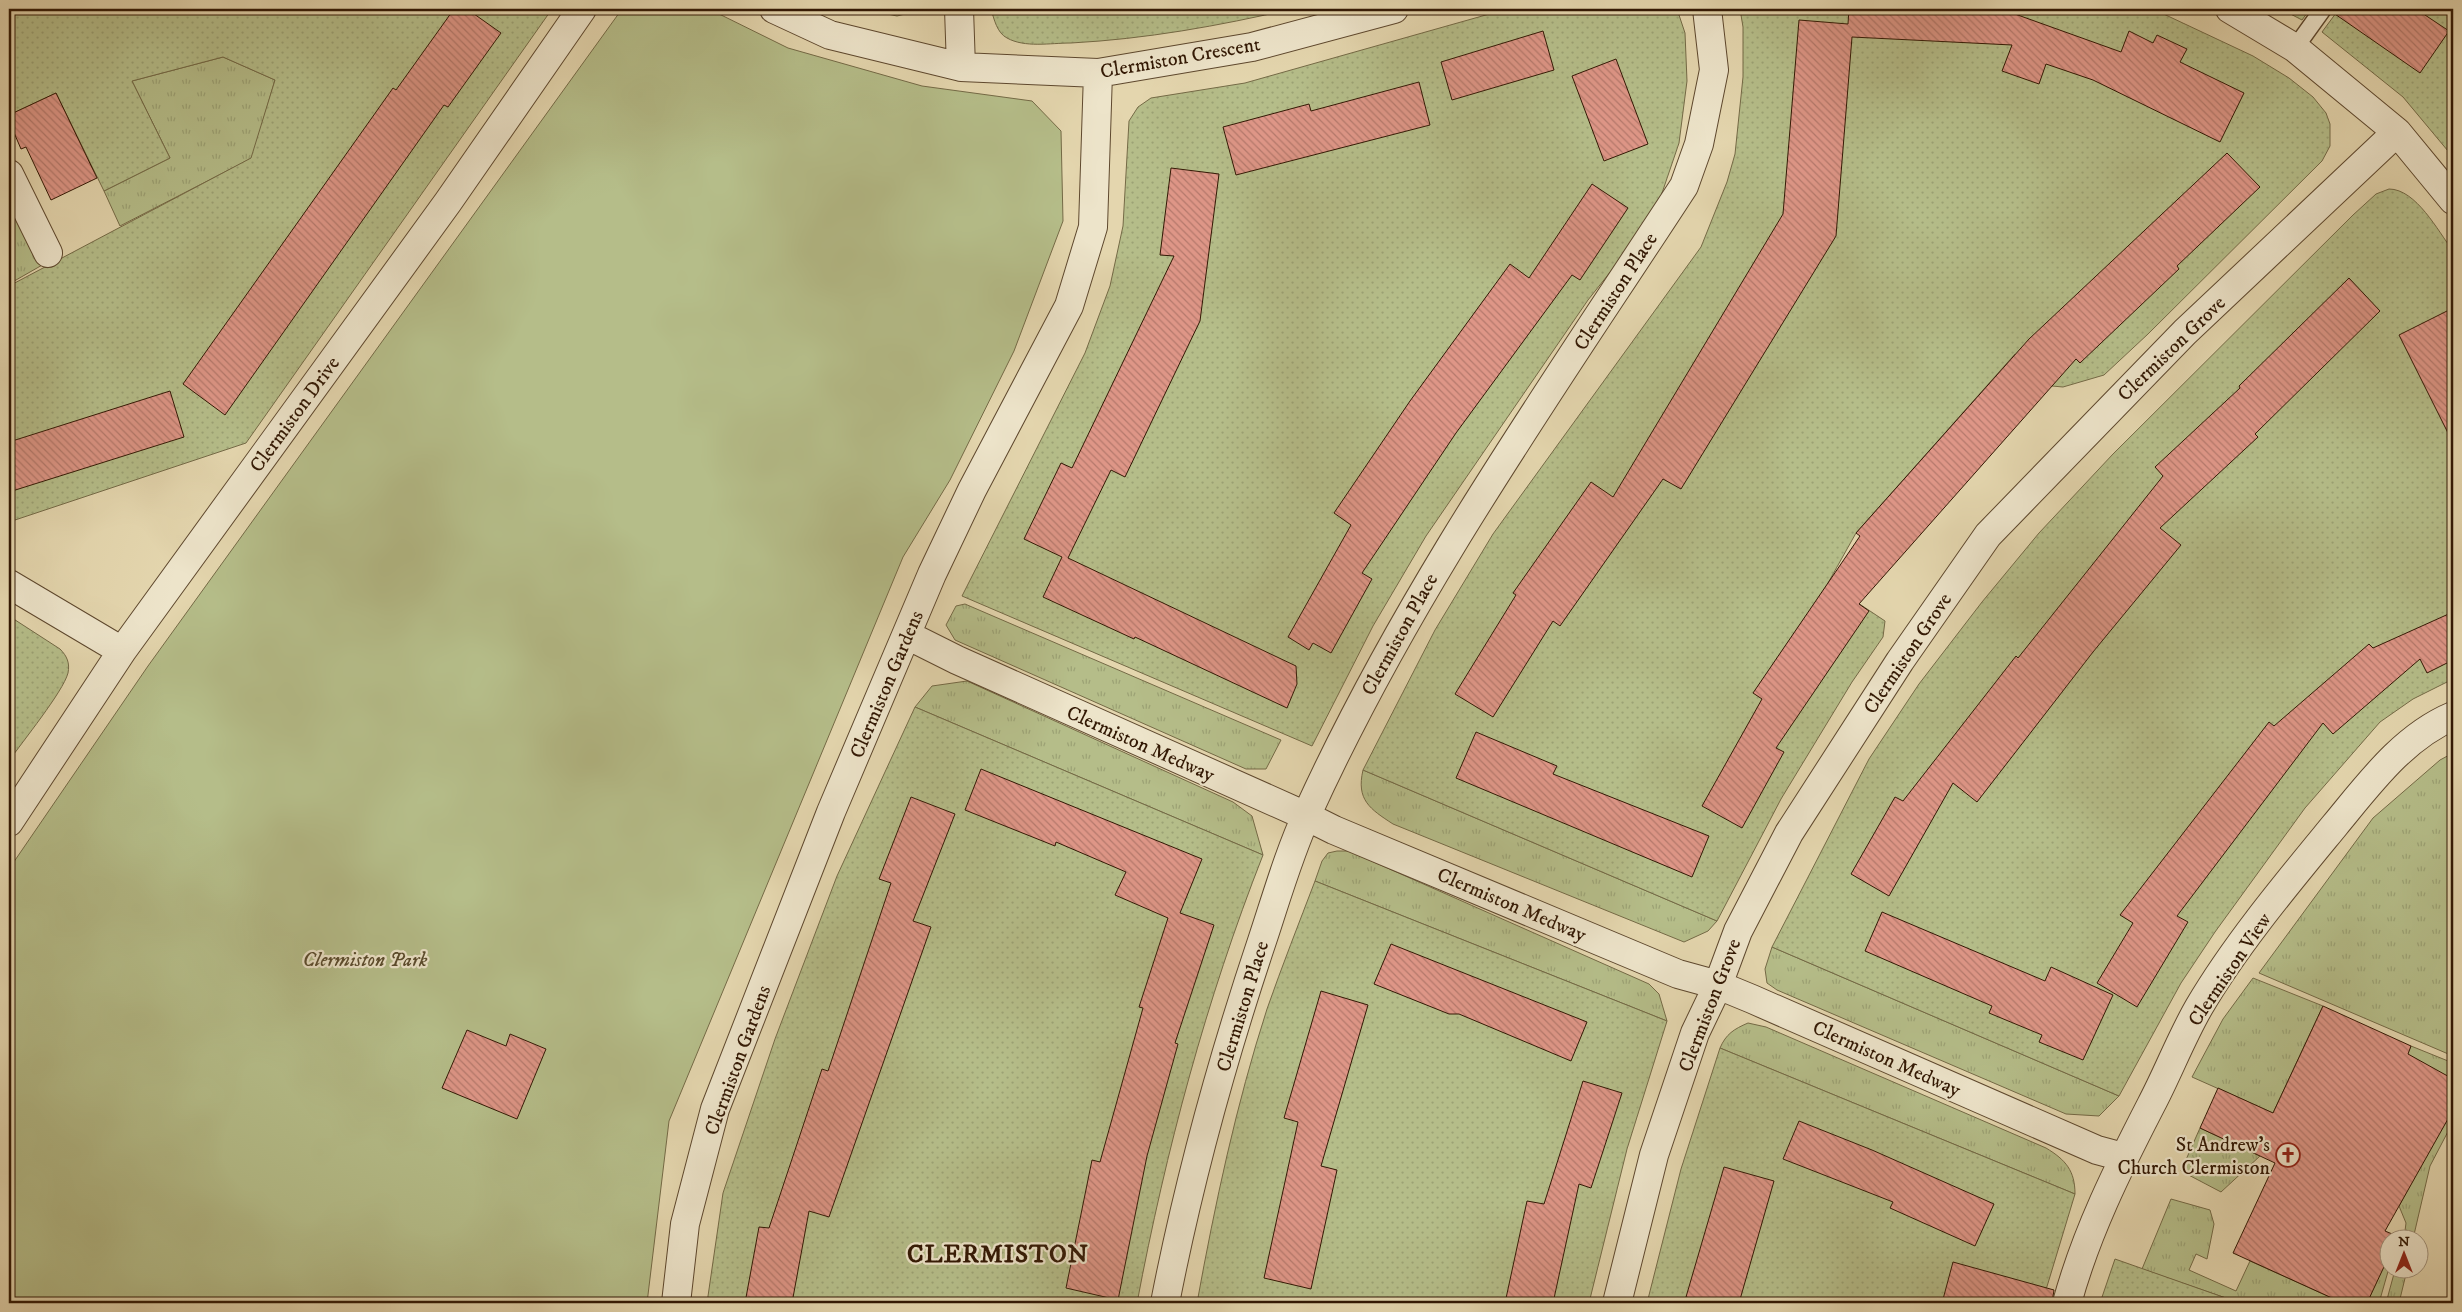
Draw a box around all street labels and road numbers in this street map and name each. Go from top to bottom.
street label: Clermiston Crescent [1098,32,1262,85]
street label: Clermiston Place [1569,228,1664,355]
street label: Clermiston Grove [2113,291,2231,407]
street label: Clermiston Drive [245,352,346,478]
street label: Clermiston Place [1357,569,1444,700]
street label: Clermiston Grove [1858,588,1958,719]
street label: Clermiston Gardens [845,607,930,762]
street label: Clermiston Medway [1062,701,1219,788]
street label: Clermiston Medway [1433,863,1590,948]
street label: Clermiston View [2183,908,2277,1031]
street label: Clermiston Grove [1673,935,1747,1076]
street label: Clermiston Place [1212,938,1275,1075]
street label: Clermiston Gardens [700,982,777,1139]
street label: Clermiston Medway [1808,1016,1965,1103]

